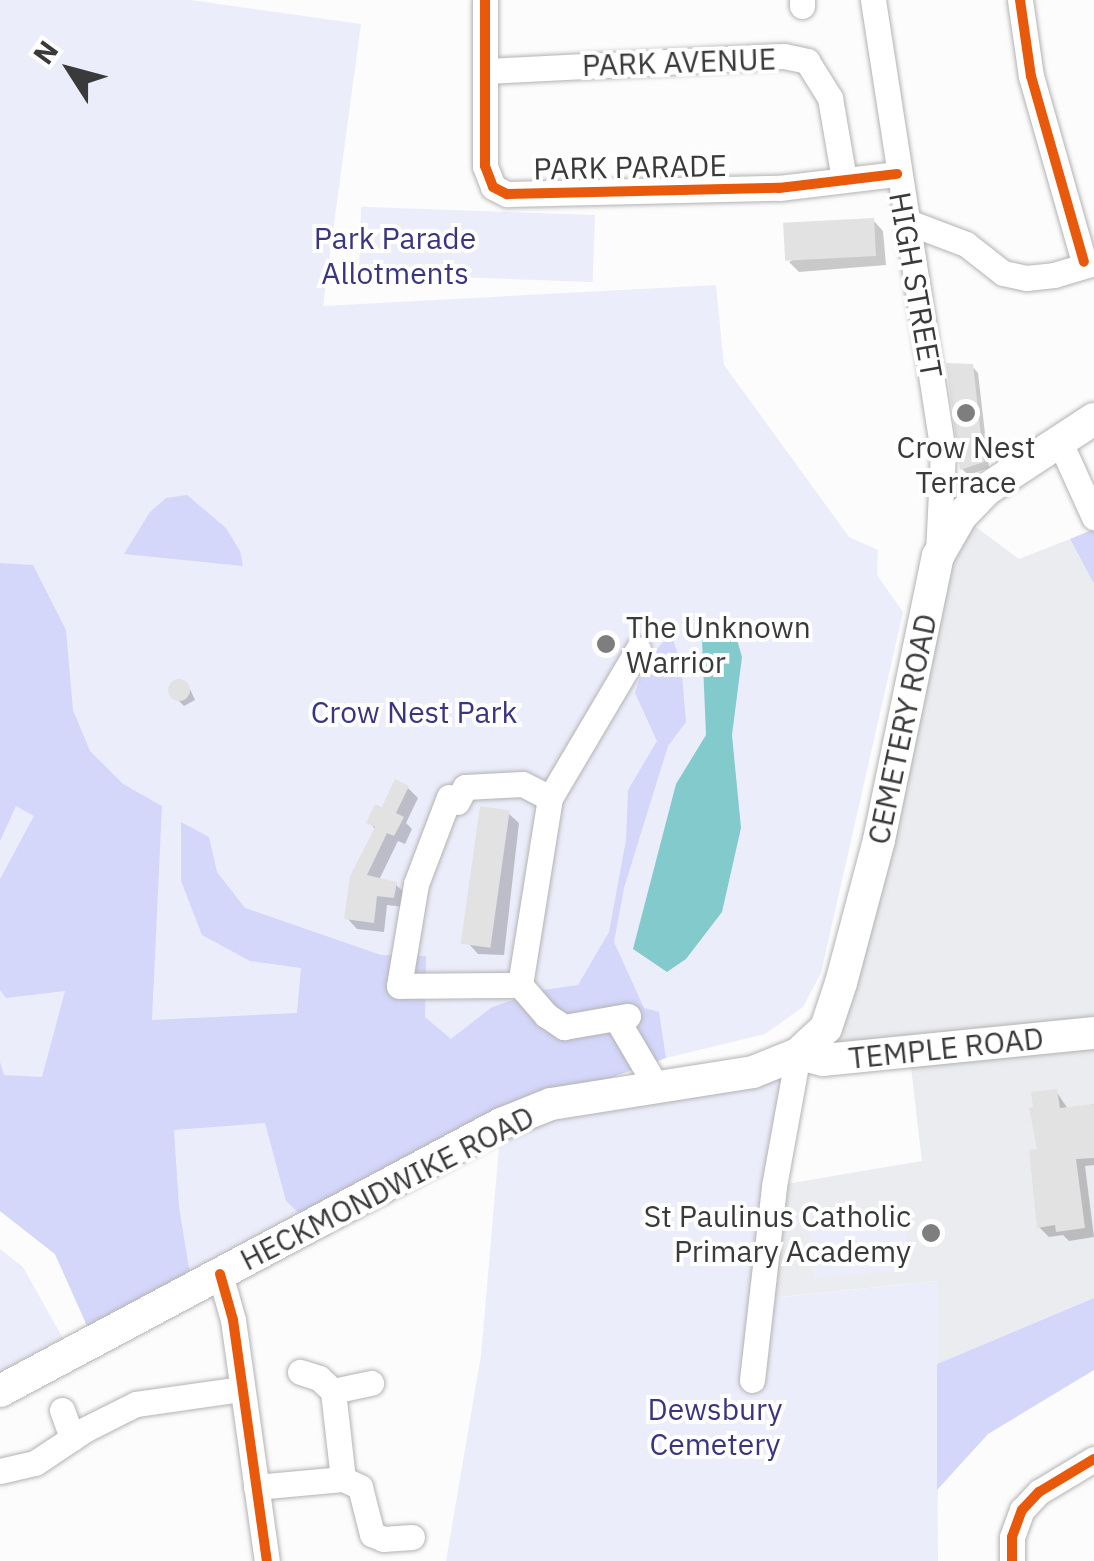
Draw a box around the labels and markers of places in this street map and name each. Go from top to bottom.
marker: Crow Nest Terrace [955,402,977,424]
place label: Crow Nest Terrace [897,429,1035,500]
place label: The Unknown Warrior [626,609,811,680]
marker: The Unknown Warrior [595,633,617,655]
place label: St Paulinus Catholic Primary Academy [644,1198,911,1268]
marker: St Paulinus Catholic Primary Academy [920,1222,942,1244]

